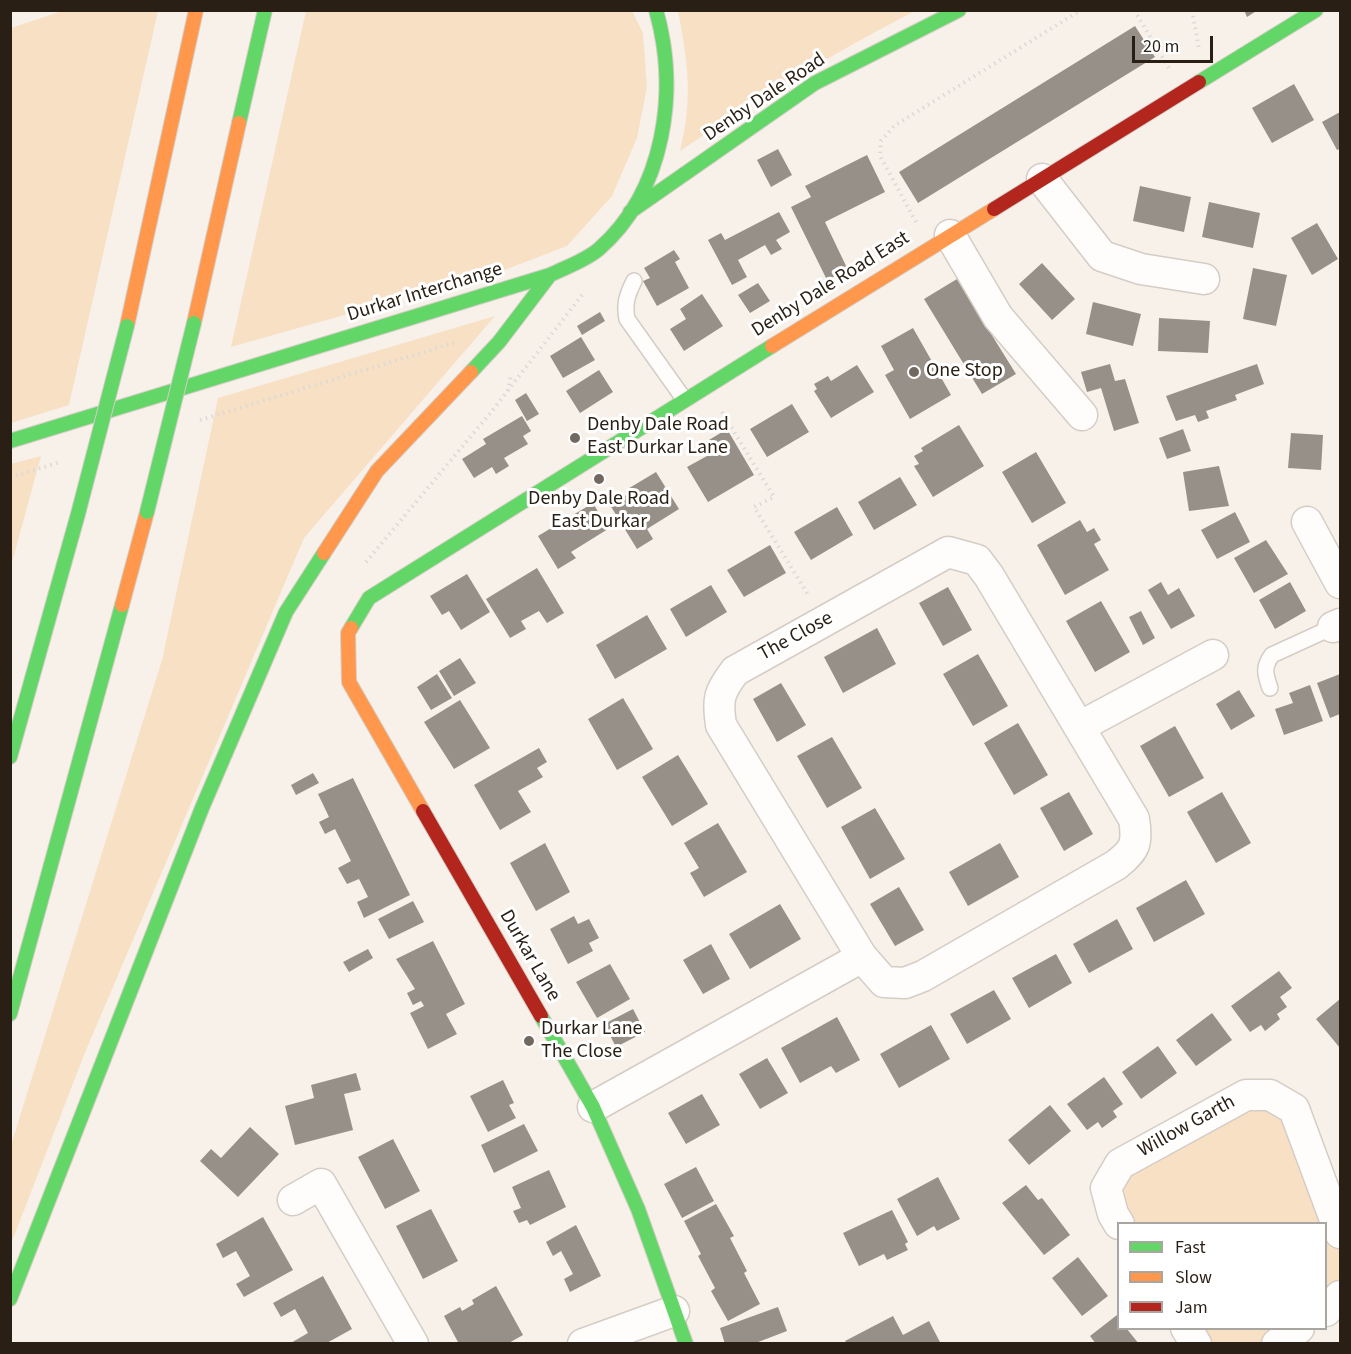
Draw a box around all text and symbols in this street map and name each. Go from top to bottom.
scale bar [1135,24,1216,62]
text: 20 m [1143,34,1179,59]
street label: Denby Dale Road [700,48,830,148]
street label: Denby Dale Road East [748,227,914,343]
street label: Durkar Interchange [345,258,505,328]
place label: One Stop [926,360,1003,384]
marker: One Stop [907,365,921,379]
place label: Denby Dale Road East Durkar Lane [587,414,729,461]
marker: Denby Dale Road East Durkar Lane [568,431,582,445]
marker: Denby Dale Road East Durkar [592,472,606,486]
place label: Denby Dale Road East Durkar [528,488,670,535]
street label: The Close [755,607,837,667]
street label: Durkar Lane [493,906,565,1006]
place label: Durkar Lane The Close [541,1018,642,1065]
marker: Durkar Lane The Close [522,1034,536,1048]
street label: Willow Garth [1134,1091,1240,1163]
legend [1117,1222,1327,1330]
text: Fast [1175,1235,1206,1260]
text: Slow [1175,1265,1212,1290]
text: Jam [1175,1295,1208,1320]

